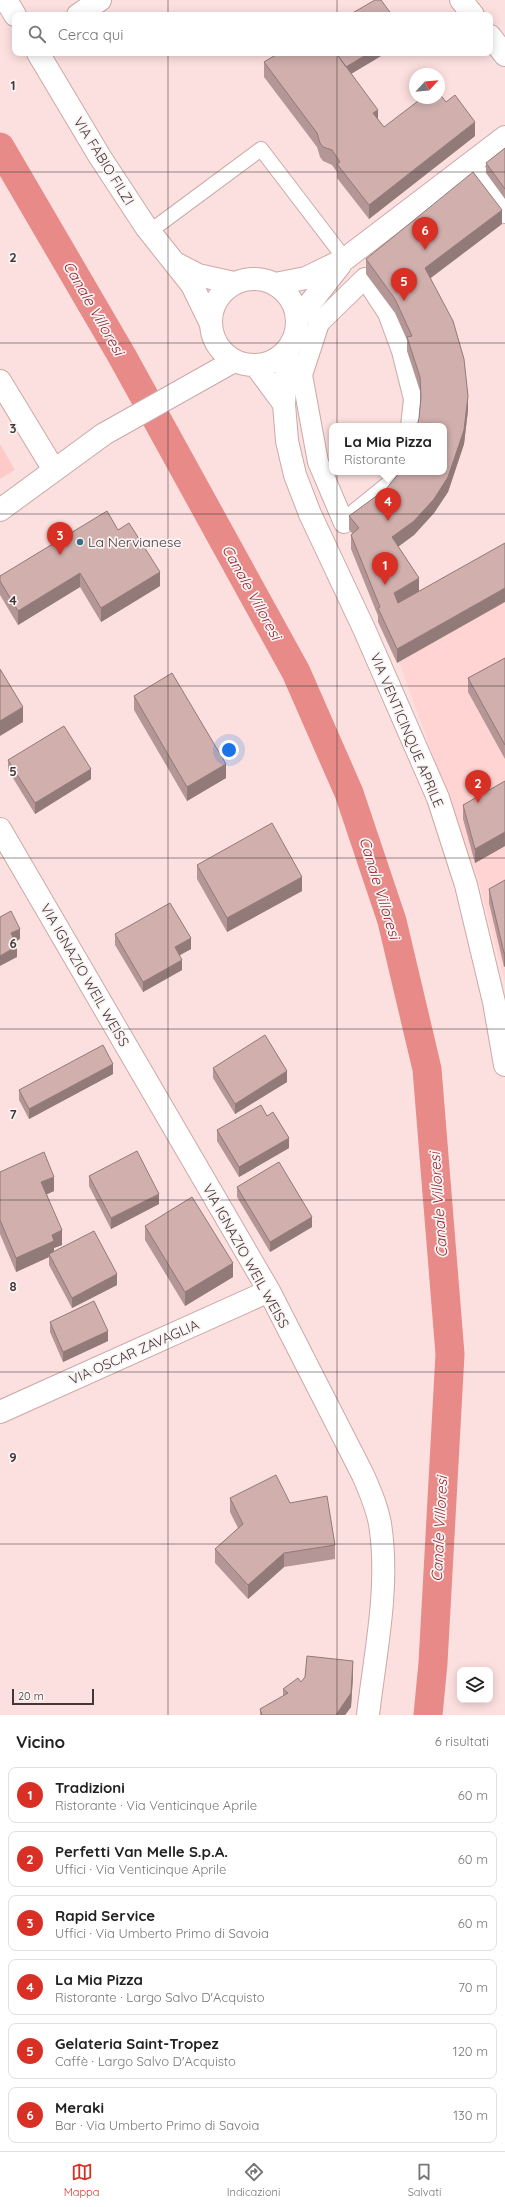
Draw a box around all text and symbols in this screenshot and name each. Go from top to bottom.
search box [12,12,493,56]
icon: search [26,23,48,45]
text: Cerca qui [58,25,124,44]
north arrow [409,68,445,104]
text: 1 [10,77,16,93]
street label: VIA FABIO FILZI [70,113,138,209]
pin: 6 [412,217,438,250]
text: 2 [9,249,17,265]
water label: Canale Villoresi [59,257,130,360]
pin: 5 [391,268,417,301]
text: 3 [10,420,17,436]
popup [329,423,447,475]
text: La Mia Pizza [344,432,432,451]
text: Ristorante [344,451,406,467]
pin: 4 [375,488,401,521]
pin: 3 [47,522,73,555]
place label: La Nervianese [88,533,181,551]
marker: La Nervianese [75,537,85,547]
water label: Canale Villoresi [218,541,287,644]
pin: 1 [372,552,398,585]
text: 4 [9,592,17,608]
street label: VIA VENTICINQUE APRILE [366,650,448,810]
your location [219,740,239,760]
text: 5 [9,763,17,779]
pin: 2 [465,770,491,803]
water label: Canale Villoresi [355,835,405,943]
street label: VIA IGNAZIO WEIL WEISS [37,900,133,1050]
text: 6 [9,935,17,951]
text: 7 [9,1106,17,1122]
water label: Canale Villoresi [425,1150,451,1258]
street label: VIA IGNAZIO WEIL WEISS [199,1181,293,1331]
text: 8 [9,1278,17,1294]
street label: VIA OSCAR ZAVAGLIA [66,1315,202,1389]
text: 9 [9,1449,17,1465]
water label: Canale Villoresi [427,1474,451,1582]
map controls [457,1667,493,1703]
button: layers [457,1667,493,1703]
scale bar [12,1687,94,1706]
text: 20 m [18,1689,44,1703]
text: Vicino [16,1731,65,1752]
text: 6 risultati [435,1733,489,1749]
text: Tradizioni [55,1778,125,1797]
text: 1 [27,1787,33,1803]
text: 60 m [458,1787,488,1803]
text: Ristorante · Via Venticinque Aprile [55,1797,257,1813]
text: Perfetti Van Melle S.p.A. [55,1842,228,1861]
text: 2 [26,1851,34,1867]
text: 60 m [458,1851,488,1867]
text: Uffici · Via Venticinque Aprile [55,1861,226,1877]
text: Rapid Service [55,1906,155,1925]
text: 3 [27,1915,33,1931]
text: 60 m [458,1915,488,1931]
text: Uffici · Via Umberto Primo di Savoia [55,1925,269,1941]
text: La Mia Pizza [55,1970,143,1989]
text: 4 [26,1979,34,1995]
text: 70 m [458,1979,488,1995]
text: Ristorante · Largo Salvo D'Acquisto [55,1989,265,2005]
text: Gelateria Saint-Tropez [55,2034,219,2053]
text: 5 [26,2043,34,2059]
text: 120 m [453,2043,488,2059]
text: Caffè · Largo Salvo D'Acquisto [55,2053,236,2069]
text: Meraki [55,2098,104,2117]
text: 6 [26,2107,34,2123]
text: 130 m [453,2107,488,2123]
text: Bar · Via Umberto Primo di Savoia [55,2117,259,2133]
tab: Mappa [64,2161,99,2199]
tab: Indicazioni [227,2161,280,2199]
tab: Salvati [408,2161,441,2199]

